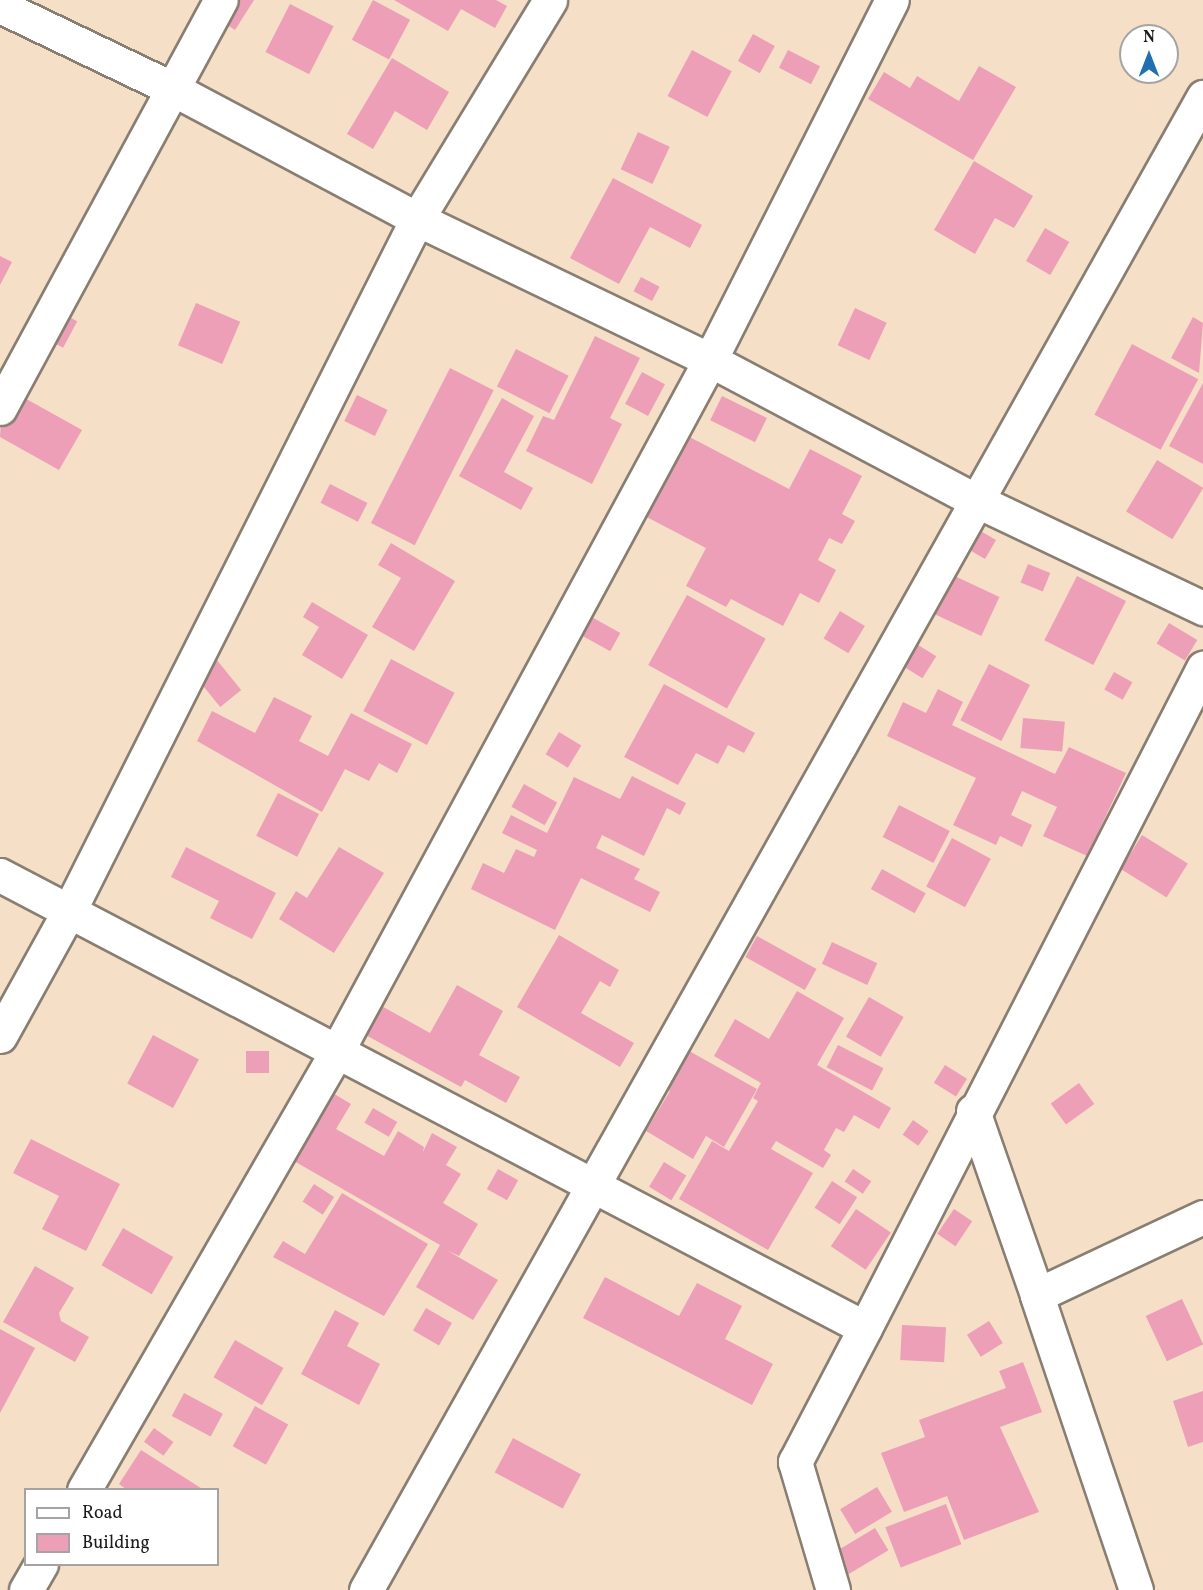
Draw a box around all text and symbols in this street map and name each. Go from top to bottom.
north arrow [1119,24,1179,84]
text: N [1143,27,1155,49]
legend [24,1488,219,1566]
text: Road [82,1501,123,1526]
text: Building [82,1531,150,1556]

